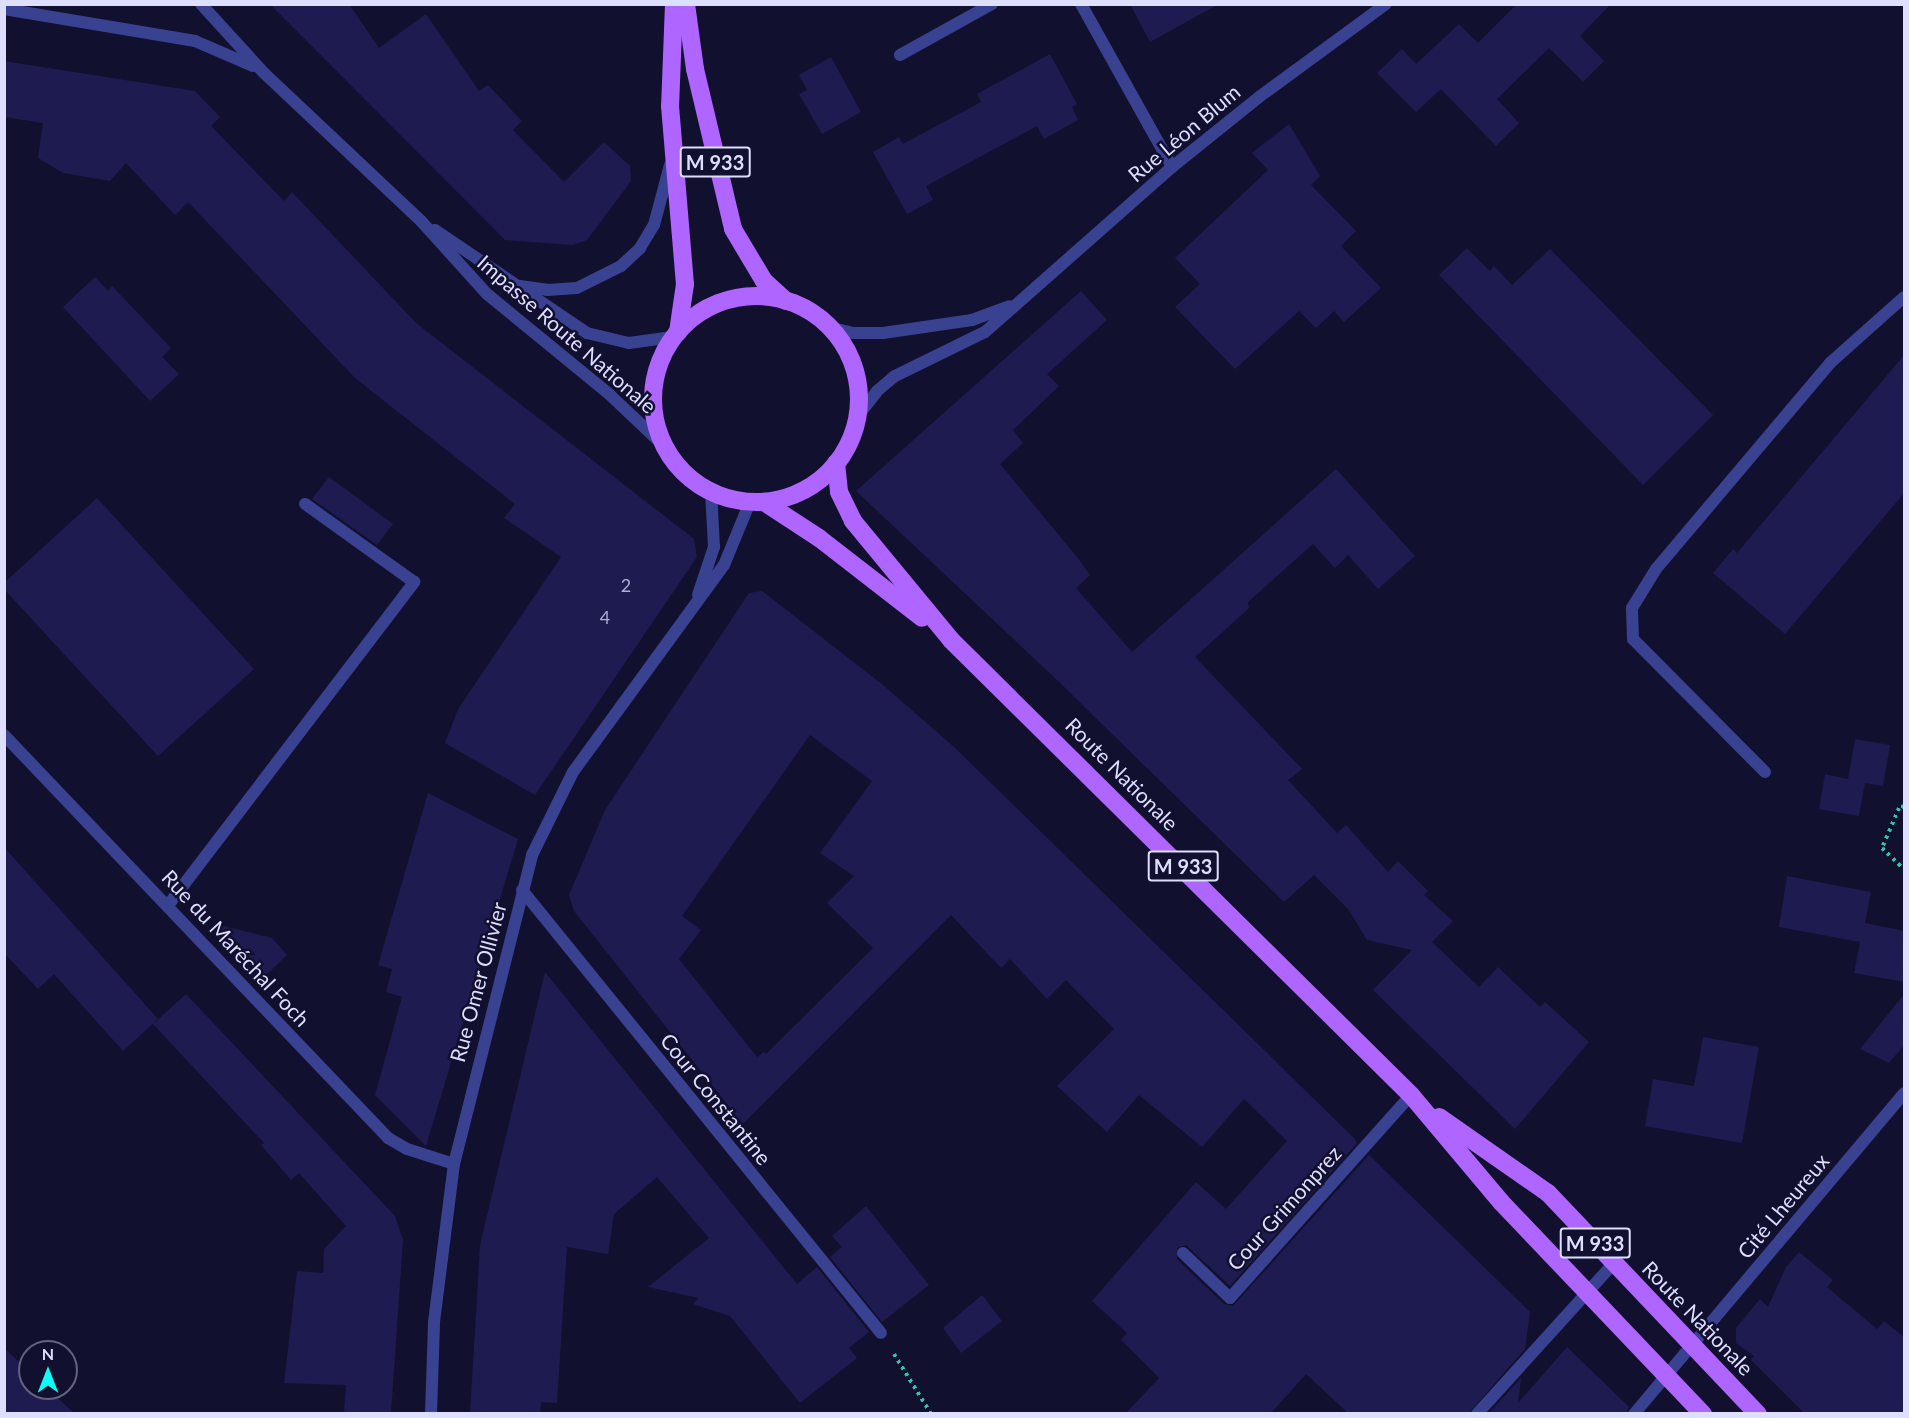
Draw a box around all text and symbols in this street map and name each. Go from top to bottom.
street label: Rue Léon Blum [1123,79,1245,187]
road number: M 933 [679,145,751,179]
street label: Impasse Route Nationale [472,249,662,419]
house number: 2 [621,574,631,596]
house number: 4 [600,606,610,628]
street label: Route Nationale [1060,712,1184,836]
road number: M 933 [1147,849,1219,883]
street label: Rue du Maréchal Foch [157,865,315,1031]
street label: Rue Omer Ollivier [444,899,512,1065]
street label: Cour Constantine [655,1028,777,1170]
street label: Cour Grimonprez [1222,1141,1346,1275]
street label: Cité Lheureux [1732,1149,1834,1263]
road number: M 933 [1559,1226,1631,1260]
street label: Route Nationale [1637,1256,1759,1380]
north arrow [18,1340,78,1400]
text: N [42,1344,54,1363]

